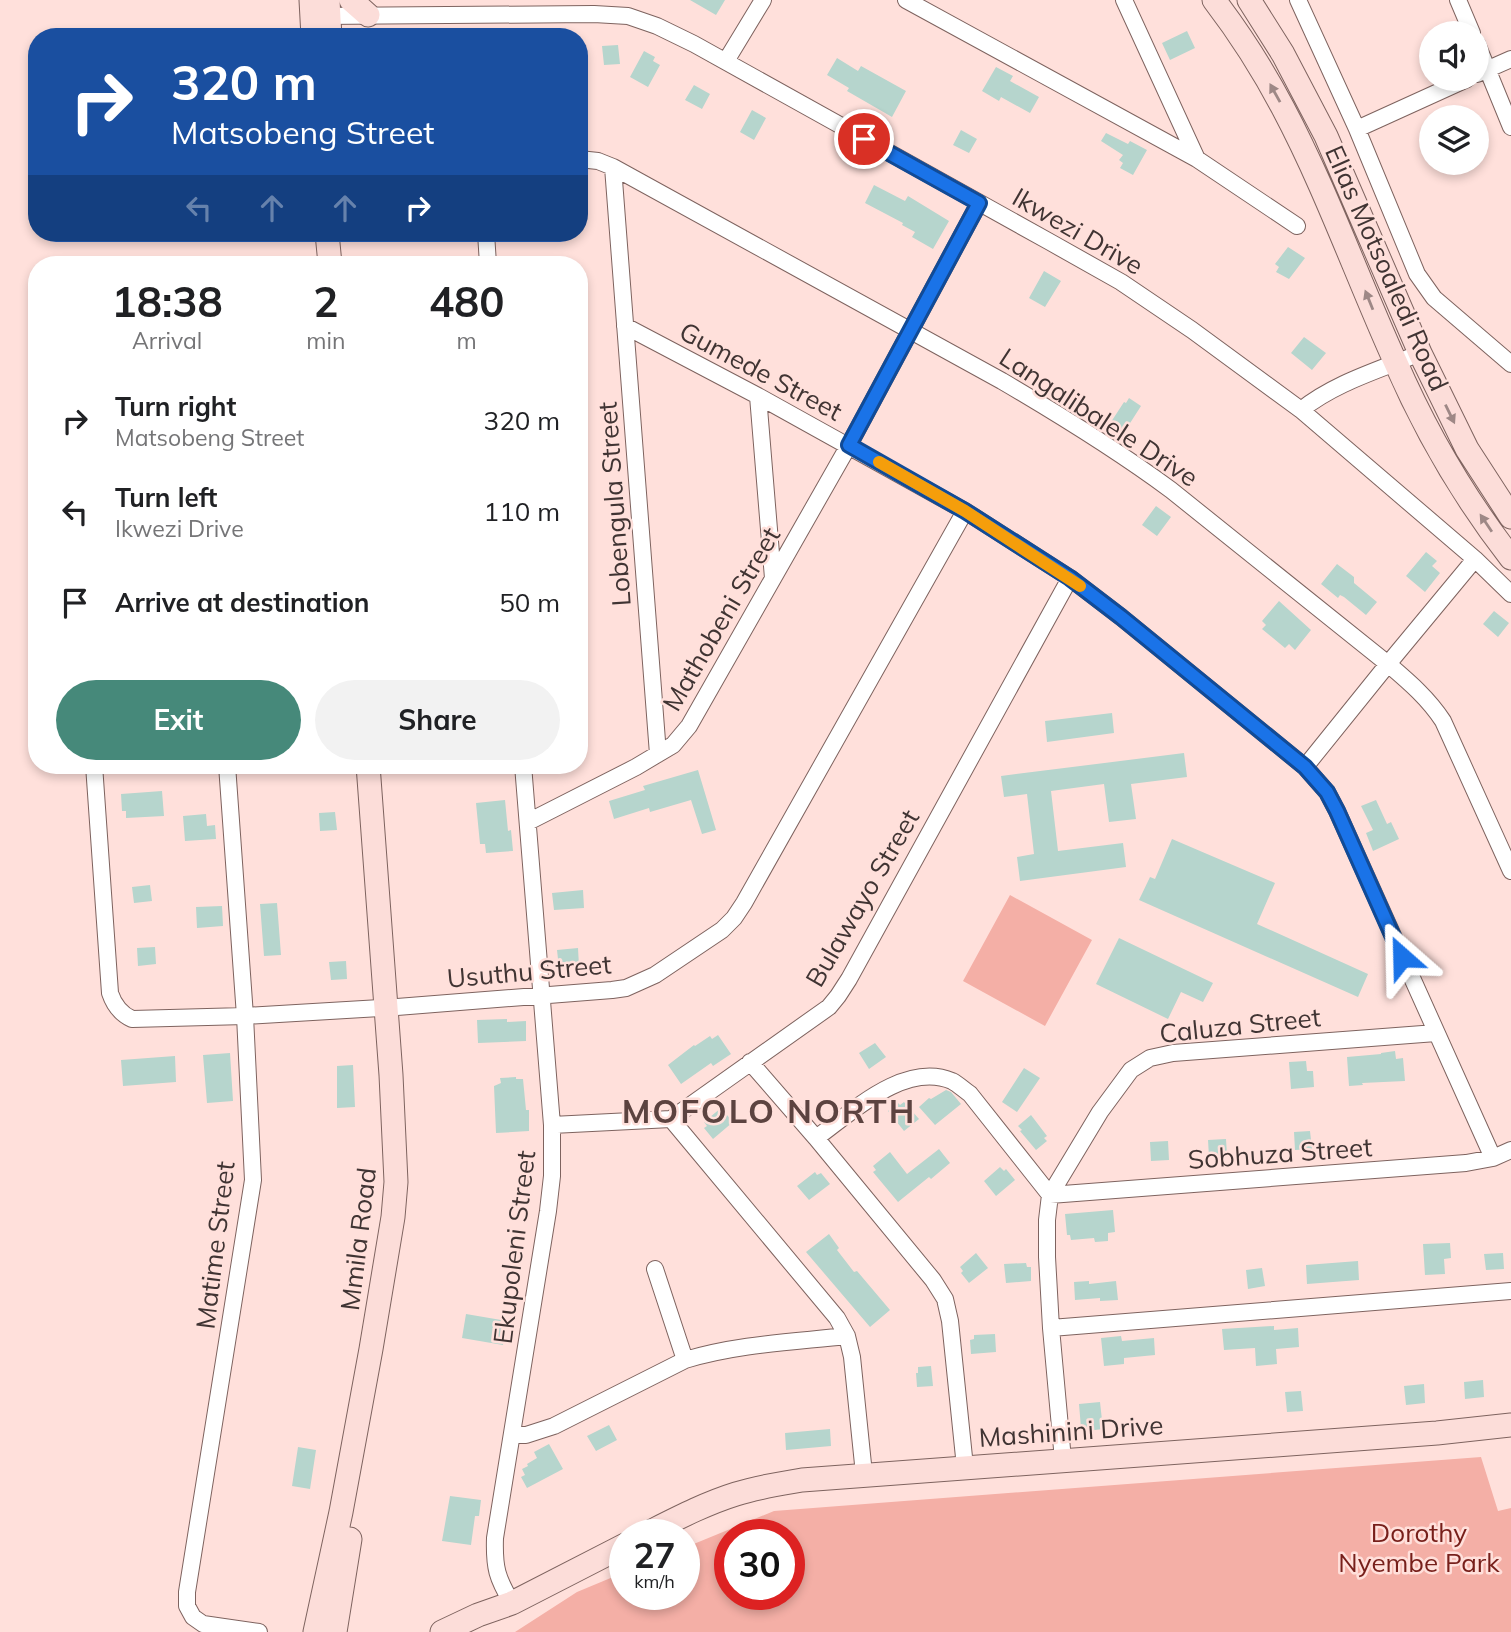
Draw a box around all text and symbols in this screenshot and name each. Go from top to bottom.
map controls [1419,21,1489,175]
button: sound [1419,21,1489,91]
text: 320 m [171,51,317,112]
icon: right [56,56,147,147]
one-way arrow [1269,83,1281,103]
button: layers [1419,105,1489,175]
pin [834,109,894,169]
text: Matsobeng Street [171,112,435,152]
icon: arrive [845,120,883,158]
street label: Elias Motsoaledi Road [1318,140,1456,396]
street label: Ikwezi Drive [1007,180,1149,282]
icon: left [180,189,218,227]
icon: ahead [253,189,291,227]
icon: ahead [326,189,364,227]
icon: right [399,189,437,227]
text: 18:38 [112,275,223,328]
text: 2 [313,275,338,328]
text: 480 [429,275,504,328]
one-way arrow [1364,289,1375,310]
street label: Gumede Street [674,314,848,428]
text: Arrival [132,326,202,355]
text: min [306,326,345,355]
text: m [457,326,477,355]
street label: Langalibalele Drive [994,340,1204,494]
text: Turn right [115,390,236,423]
street label: Lobengula Street [590,401,638,607]
icon: right [56,402,94,440]
text: 320 m [484,404,560,437]
one-way arrow [1445,404,1456,424]
text: Matsobeng Street [115,423,304,452]
text: Turn left [115,481,217,514]
icon: left [56,493,94,531]
text: 110 m [484,495,560,528]
text: Ikwezi Drive [115,514,244,543]
one-way arrow [1479,514,1493,532]
street label: Mathobeni Street [655,521,787,717]
icon: arrive [56,584,94,622]
text: Arrive at destination [115,586,370,619]
text: 50 m [499,586,560,619]
button: Exit [56,680,301,760]
button: Share [315,680,560,760]
street label: Bulawayo Street [798,803,926,993]
position arrow [1365,920,1439,994]
street label: Usuthu Street [445,947,613,995]
street label: Caluza Street [1158,1000,1322,1050]
district label: MOFOLO NORTH [622,1090,916,1131]
street label: Sobhuza Street [1187,1130,1373,1176]
street label: Ekupoleni Street [486,1148,542,1346]
street label: Matime Street [188,1159,242,1331]
street label: Mmila Road [333,1166,383,1312]
street label: Mashinini Drive [978,1408,1164,1454]
park label: Dorothy Nyembe Park [1338,1516,1500,1579]
speed limit sign: 30 [714,1519,805,1610]
text: 27 [633,1533,676,1577]
text: km/h [634,1570,675,1593]

